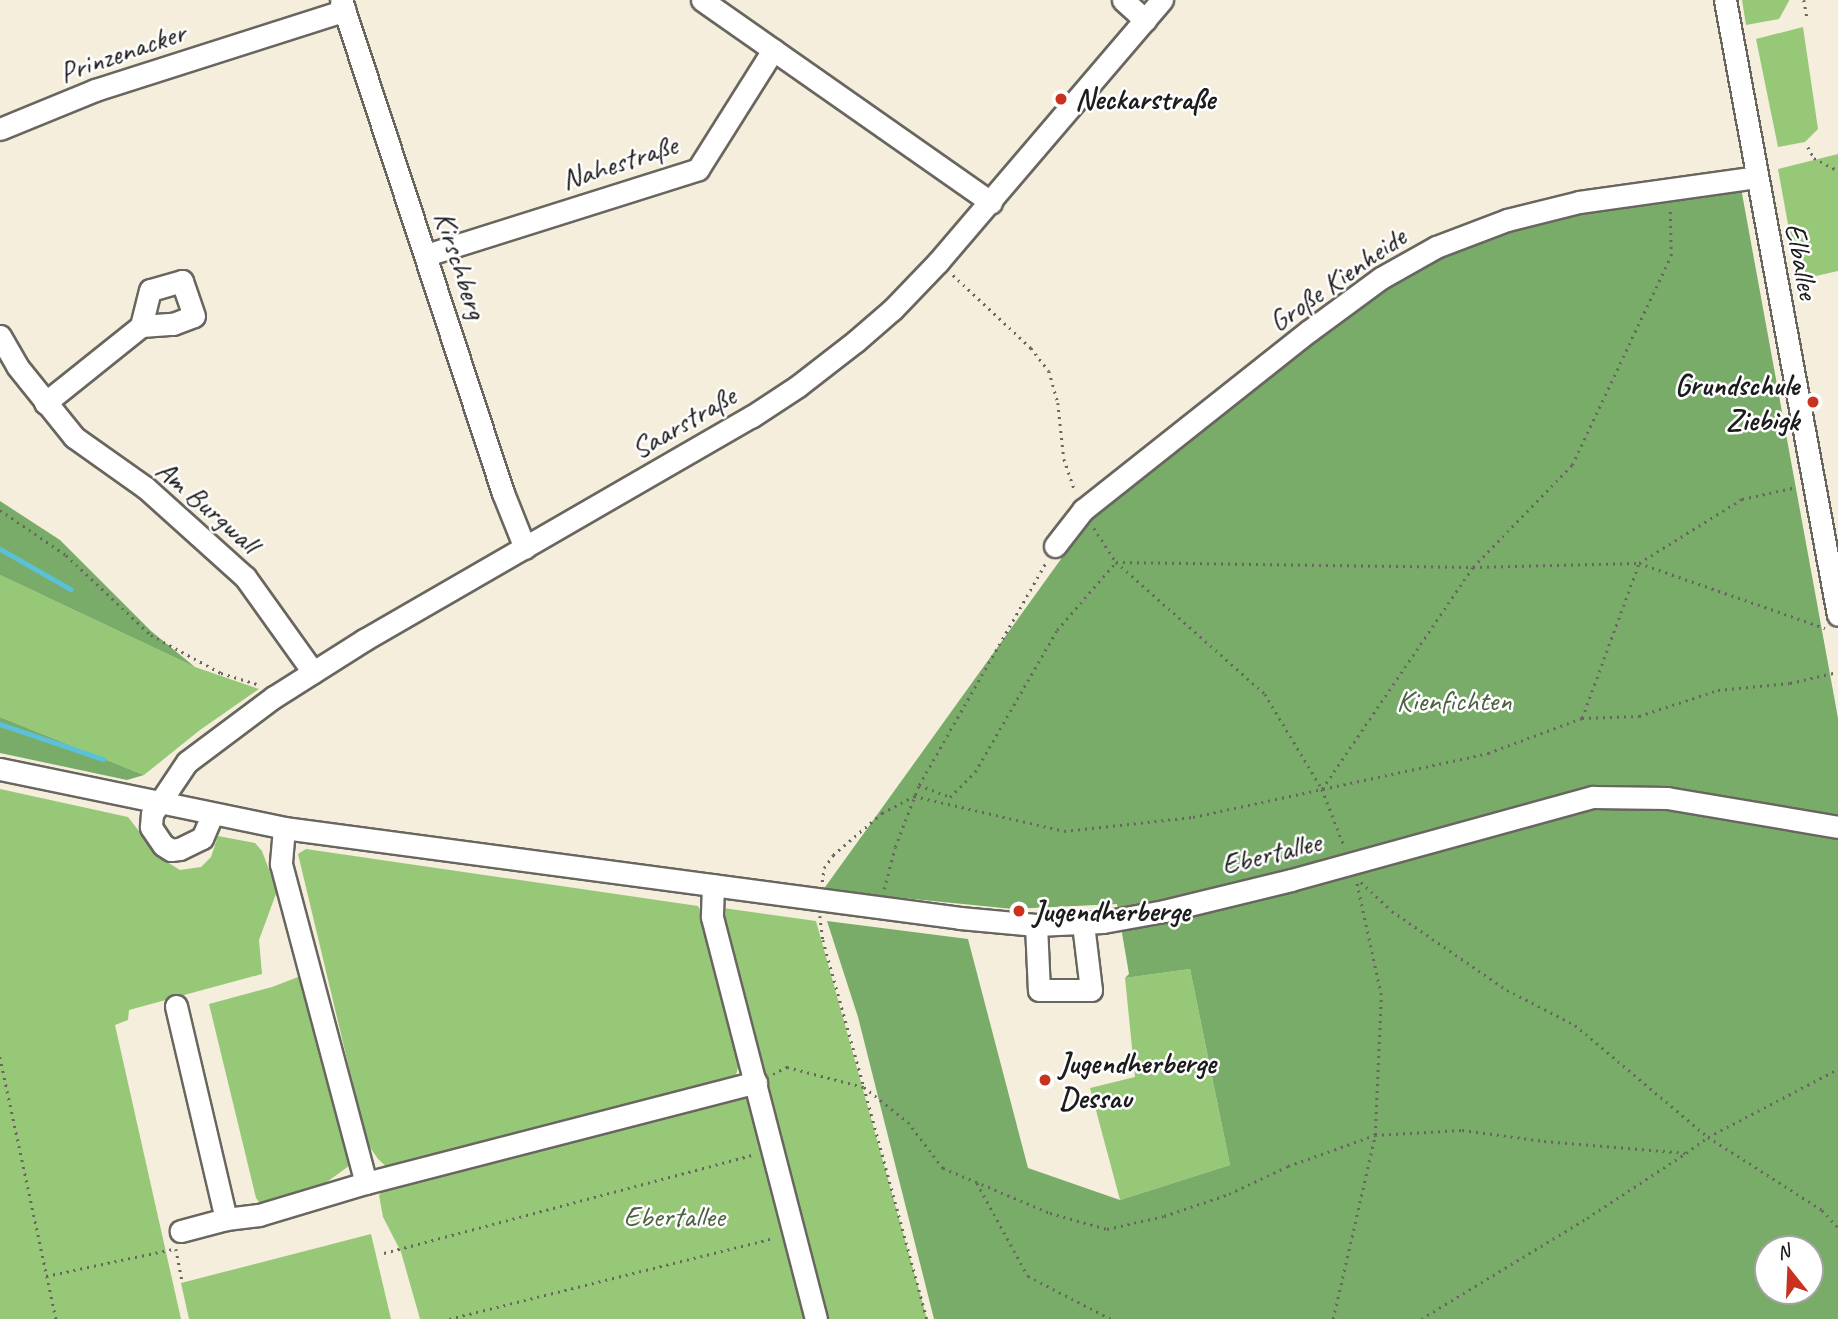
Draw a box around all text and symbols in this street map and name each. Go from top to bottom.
street label: Prinzenacker [54,14,190,90]
place label: Neckarstraße [1075,81,1215,117]
marker: Neckarstraße [1053,91,1069,107]
street label: Nahestraße [557,126,681,198]
street label: Kirschberg [427,207,495,323]
street label: Große Kienheide [1261,218,1413,340]
street label: Elballee [1777,220,1827,302]
place label: Grundschule Ziebigk [1675,367,1799,438]
street label: Saarstraße [624,378,742,466]
marker: Grundschule Ziebigk [1805,394,1821,410]
street label: Am Burgwall [149,451,267,561]
park label: Kienfichten [1396,682,1512,718]
street label: Ebertallee [1218,823,1324,883]
place label: Jugendherberge [1033,893,1190,929]
marker: Jugendherberge [1011,903,1027,919]
place label: Jugendherberge Dessau [1059,1045,1216,1116]
marker: Jugendherberge Dessau [1037,1072,1053,1088]
park label: Ebertallee [623,1198,725,1234]
north arrow [1754,1235,1824,1305]
text: N [1774,1239,1792,1265]

